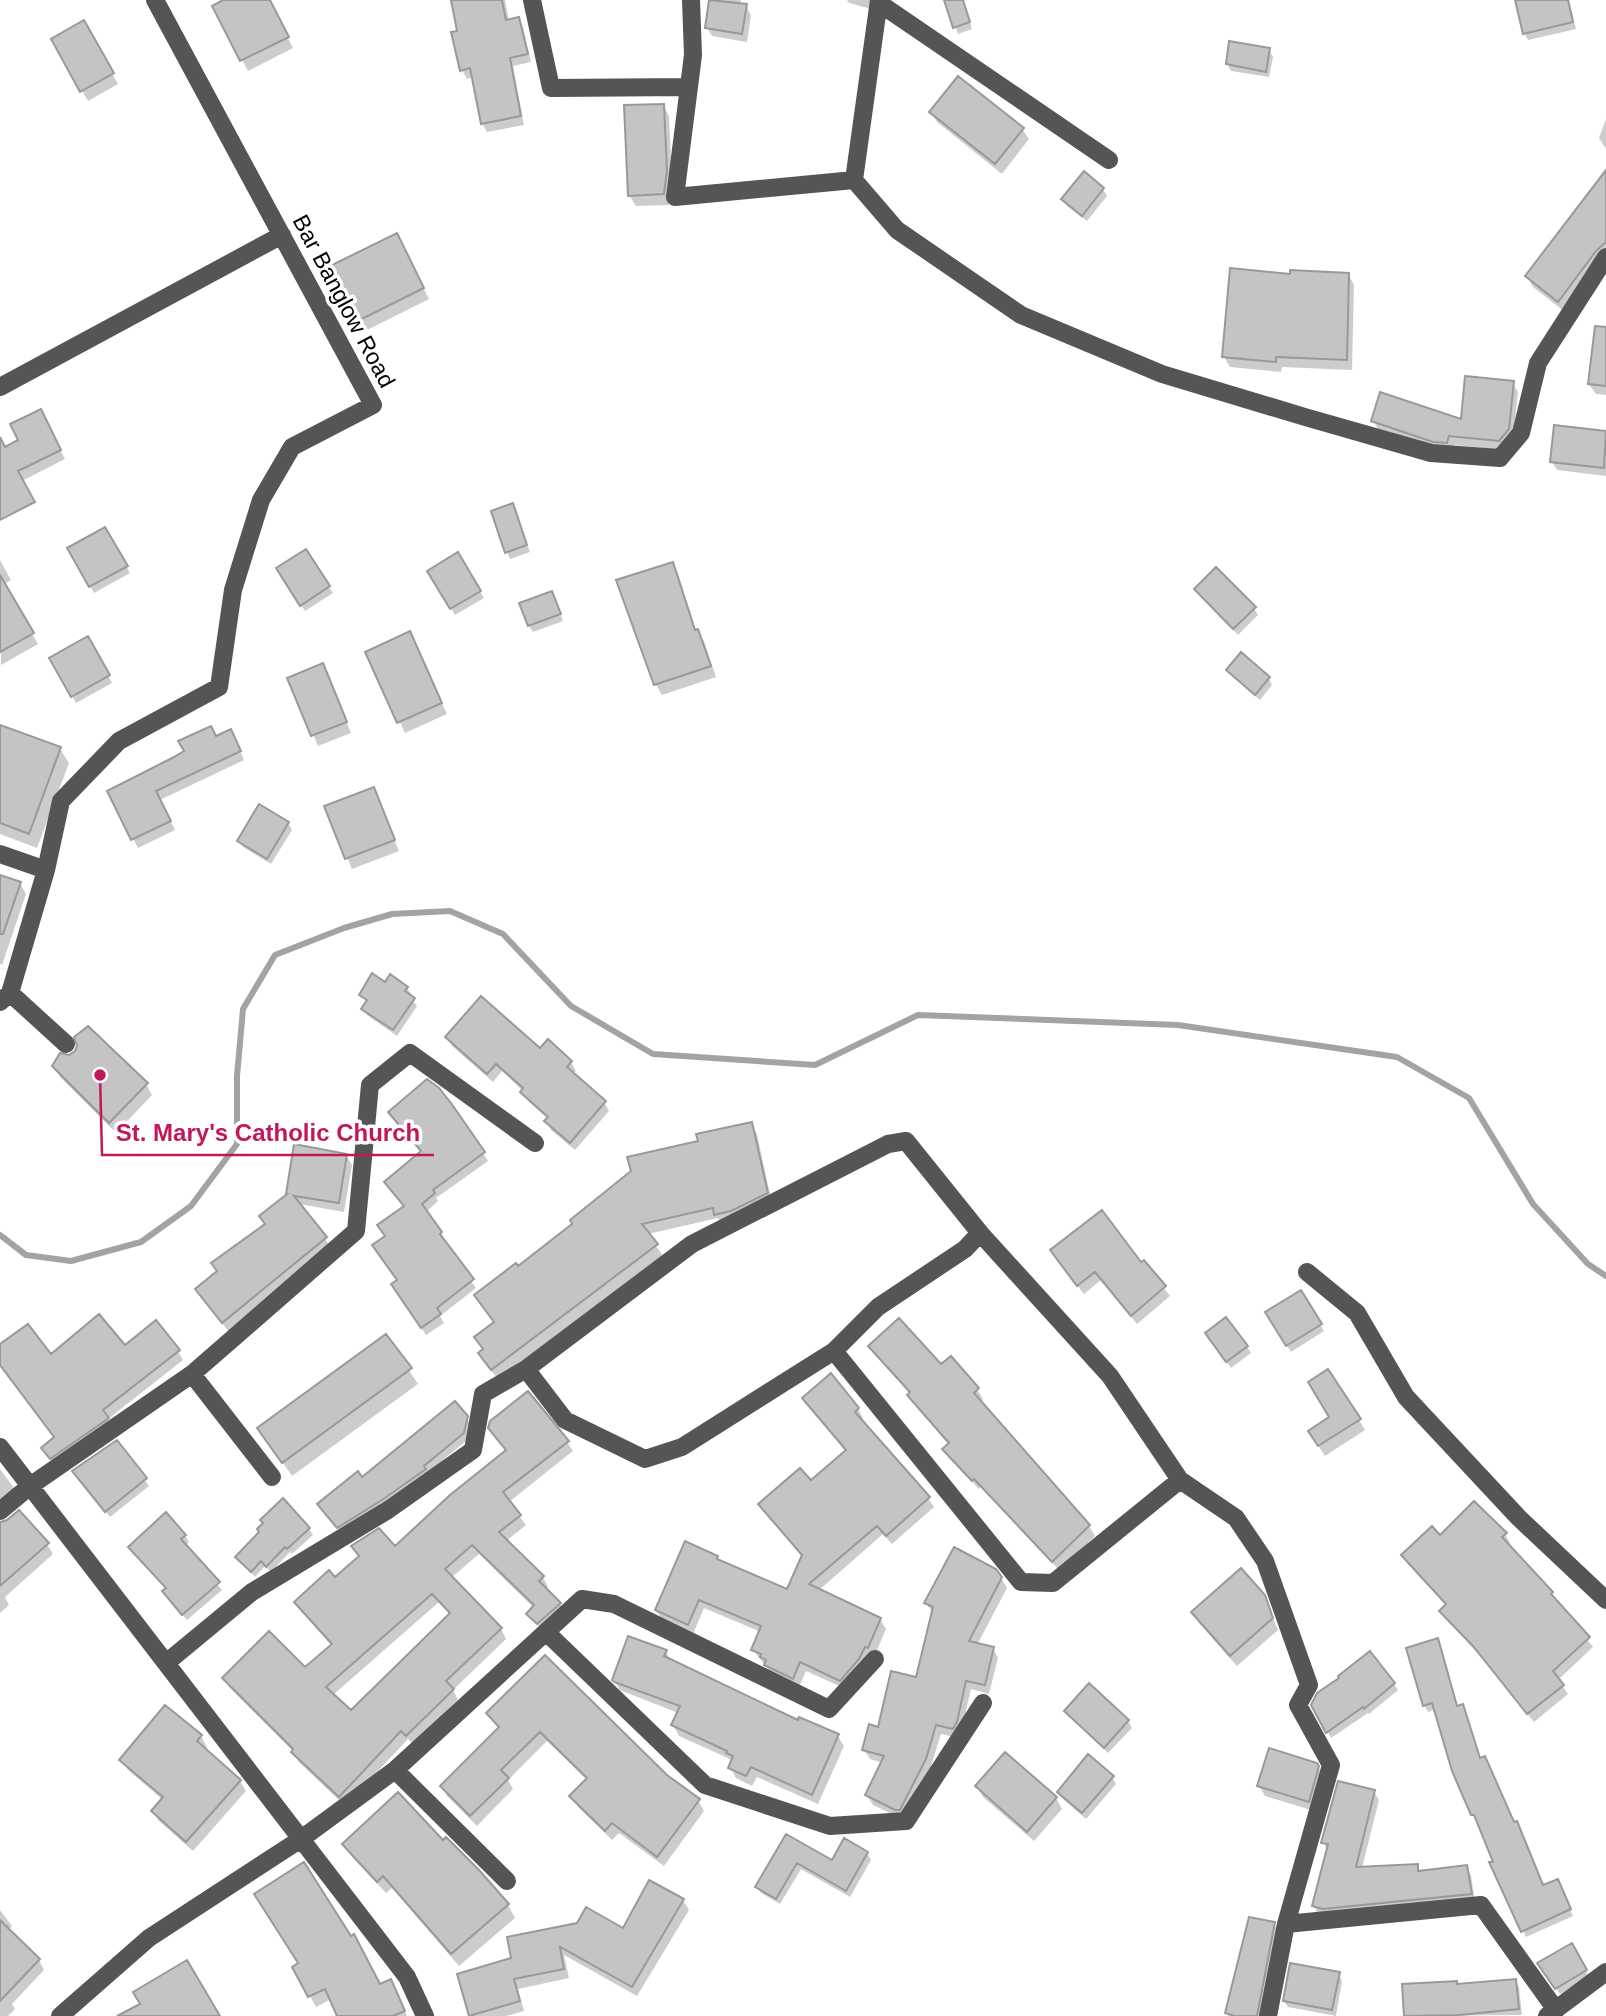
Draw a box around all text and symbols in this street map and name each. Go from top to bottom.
street label: Bar Banglow Road [288,210,400,392]
callout: St. Mary's Catholic Church [102,1110,434,1155]
text: St. Mary's Catholic Church [116,1119,420,1146]

